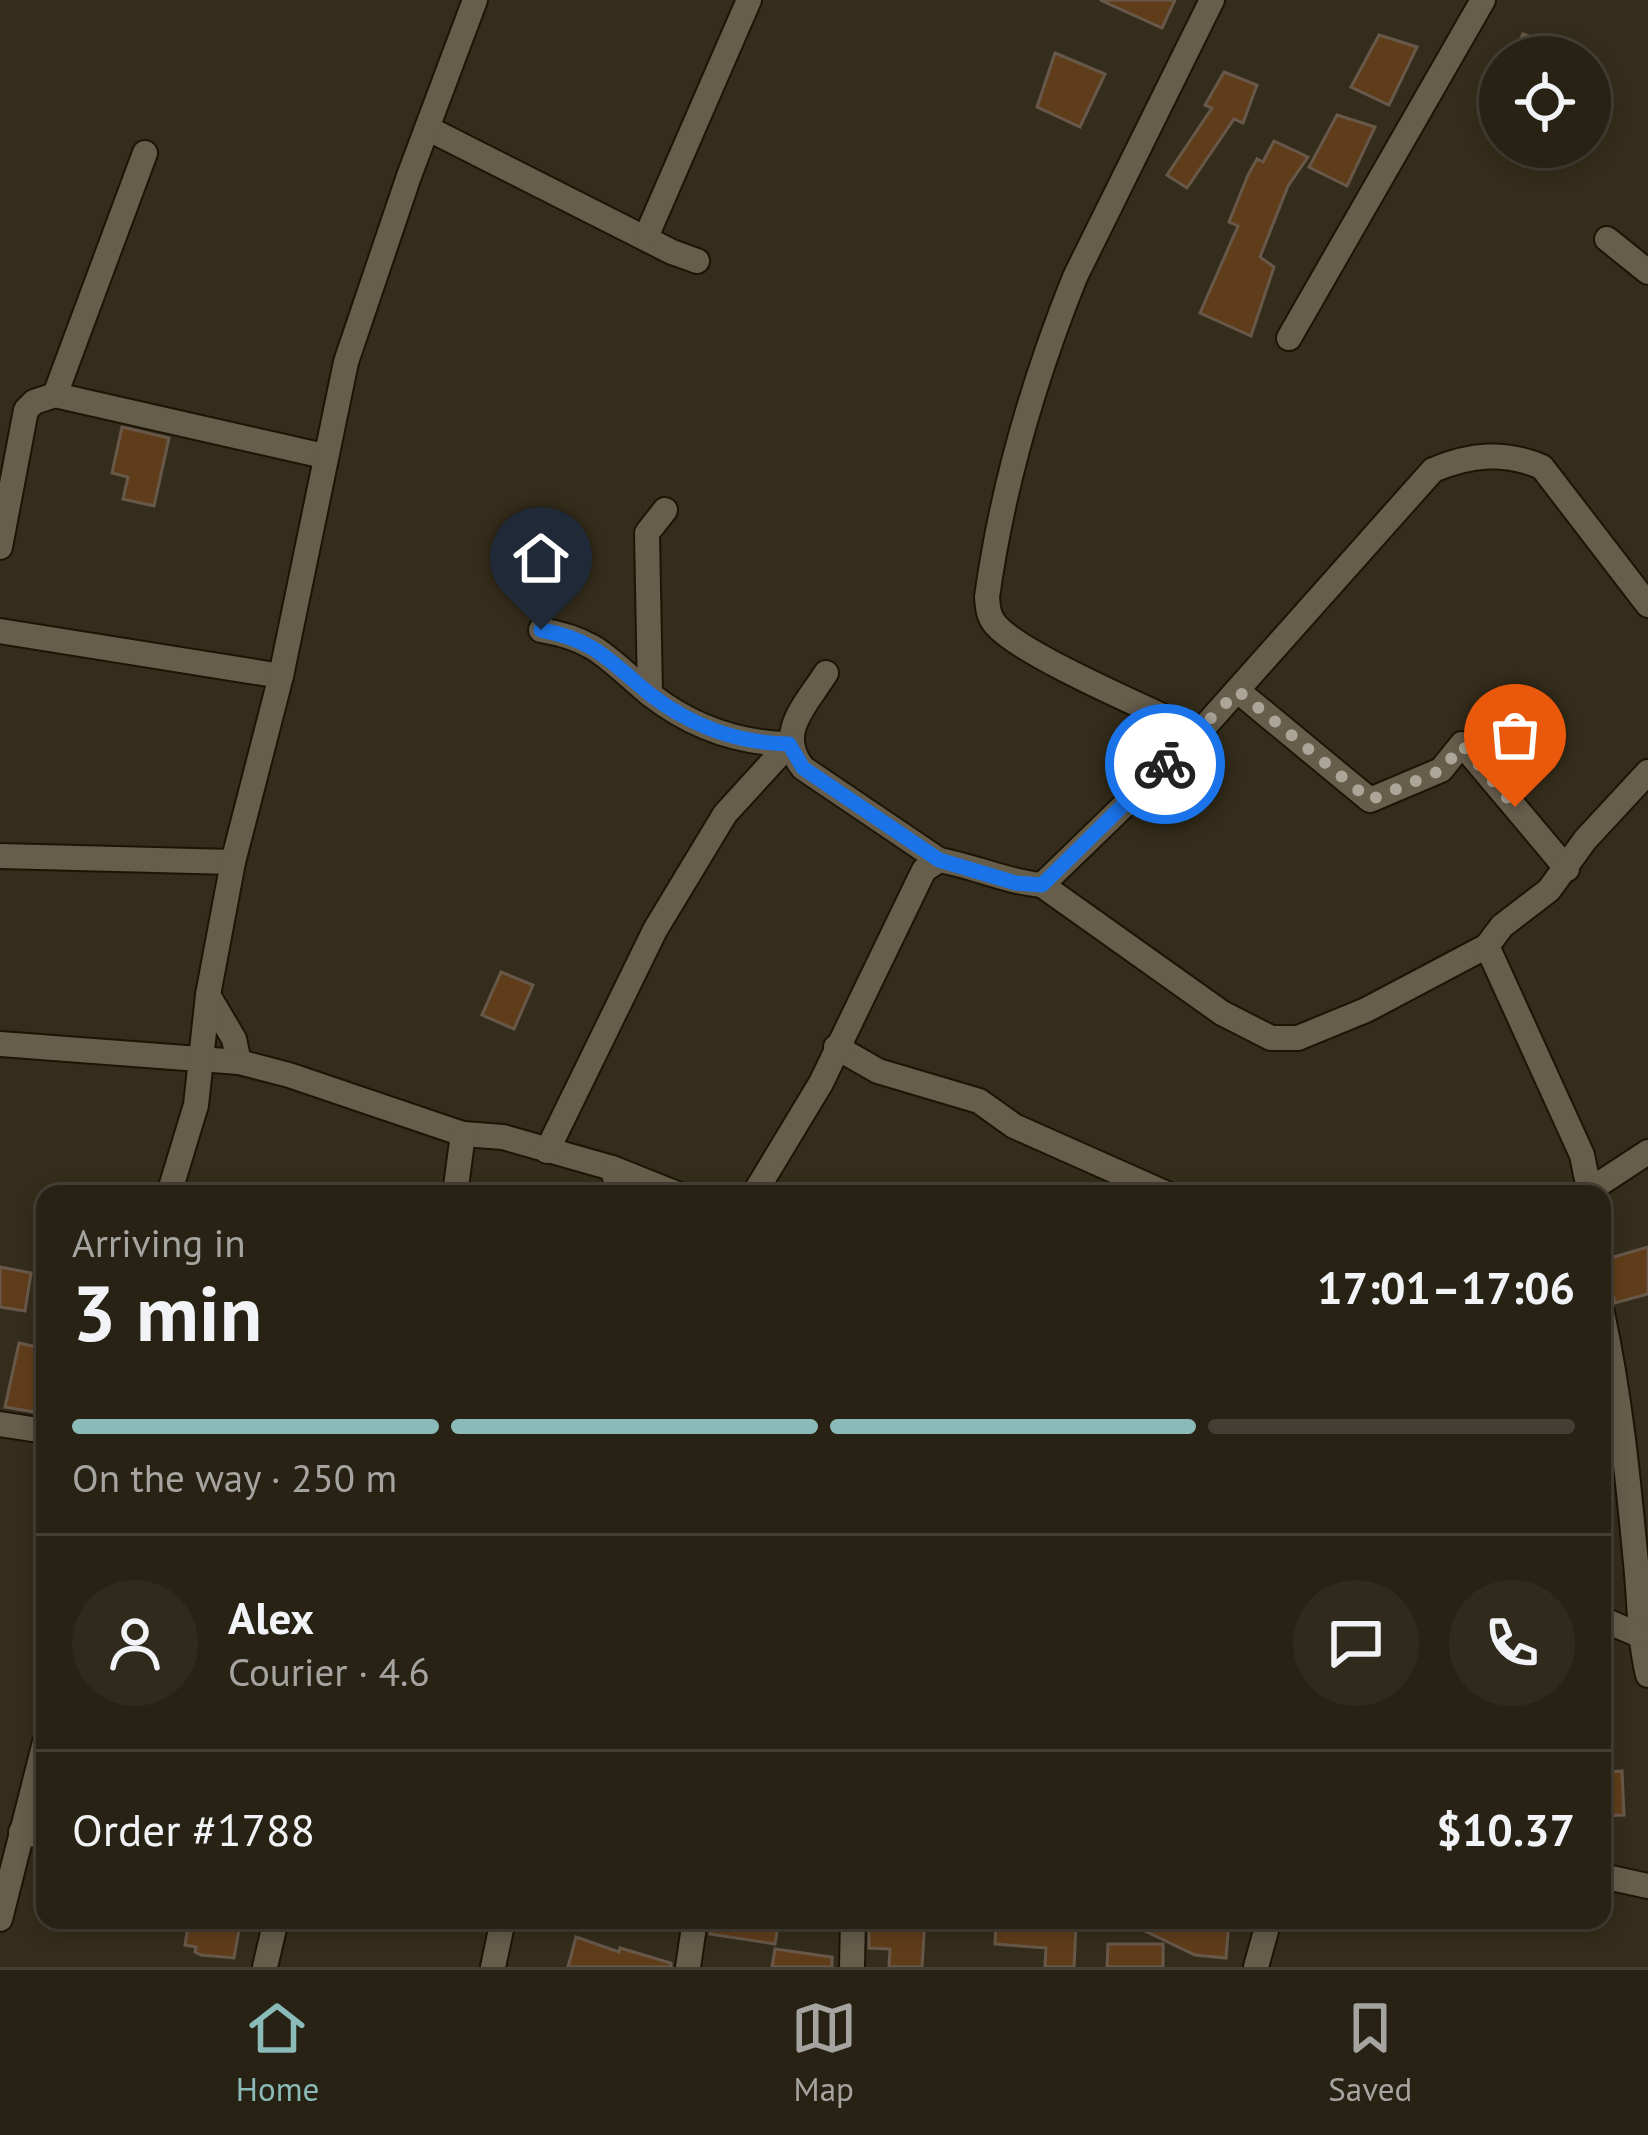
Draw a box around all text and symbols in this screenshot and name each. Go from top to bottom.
map controls [1479,36,1611,168]
button: locate [1479,36,1611,168]
pin [490,507,592,630]
icon: home [508,525,574,591]
pin [1464,684,1566,807]
icon: bag [1482,702,1548,768]
courier [1105,704,1225,824]
icon: bike [1132,731,1198,797]
text: Arriving in [72,1217,246,1268]
text: 17:01–17:06 [1317,1258,1575,1316]
text: 3 min [72,1262,262,1363]
text: On the way · 250 m [72,1452,397,1503]
button: person [72,1580,198,1706]
button: chat [1293,1580,1419,1706]
button: phone [1449,1580,1575,1706]
text: Alex [228,1588,314,1646]
text: Courier · 4.6 [228,1646,430,1697]
text: Order #1788 [72,1800,315,1858]
text: $10.37 [1436,1800,1575,1858]
tab: Home [236,1995,319,2110]
tab: Map [791,1995,857,2110]
tab: Saved [1328,1995,1412,2110]

